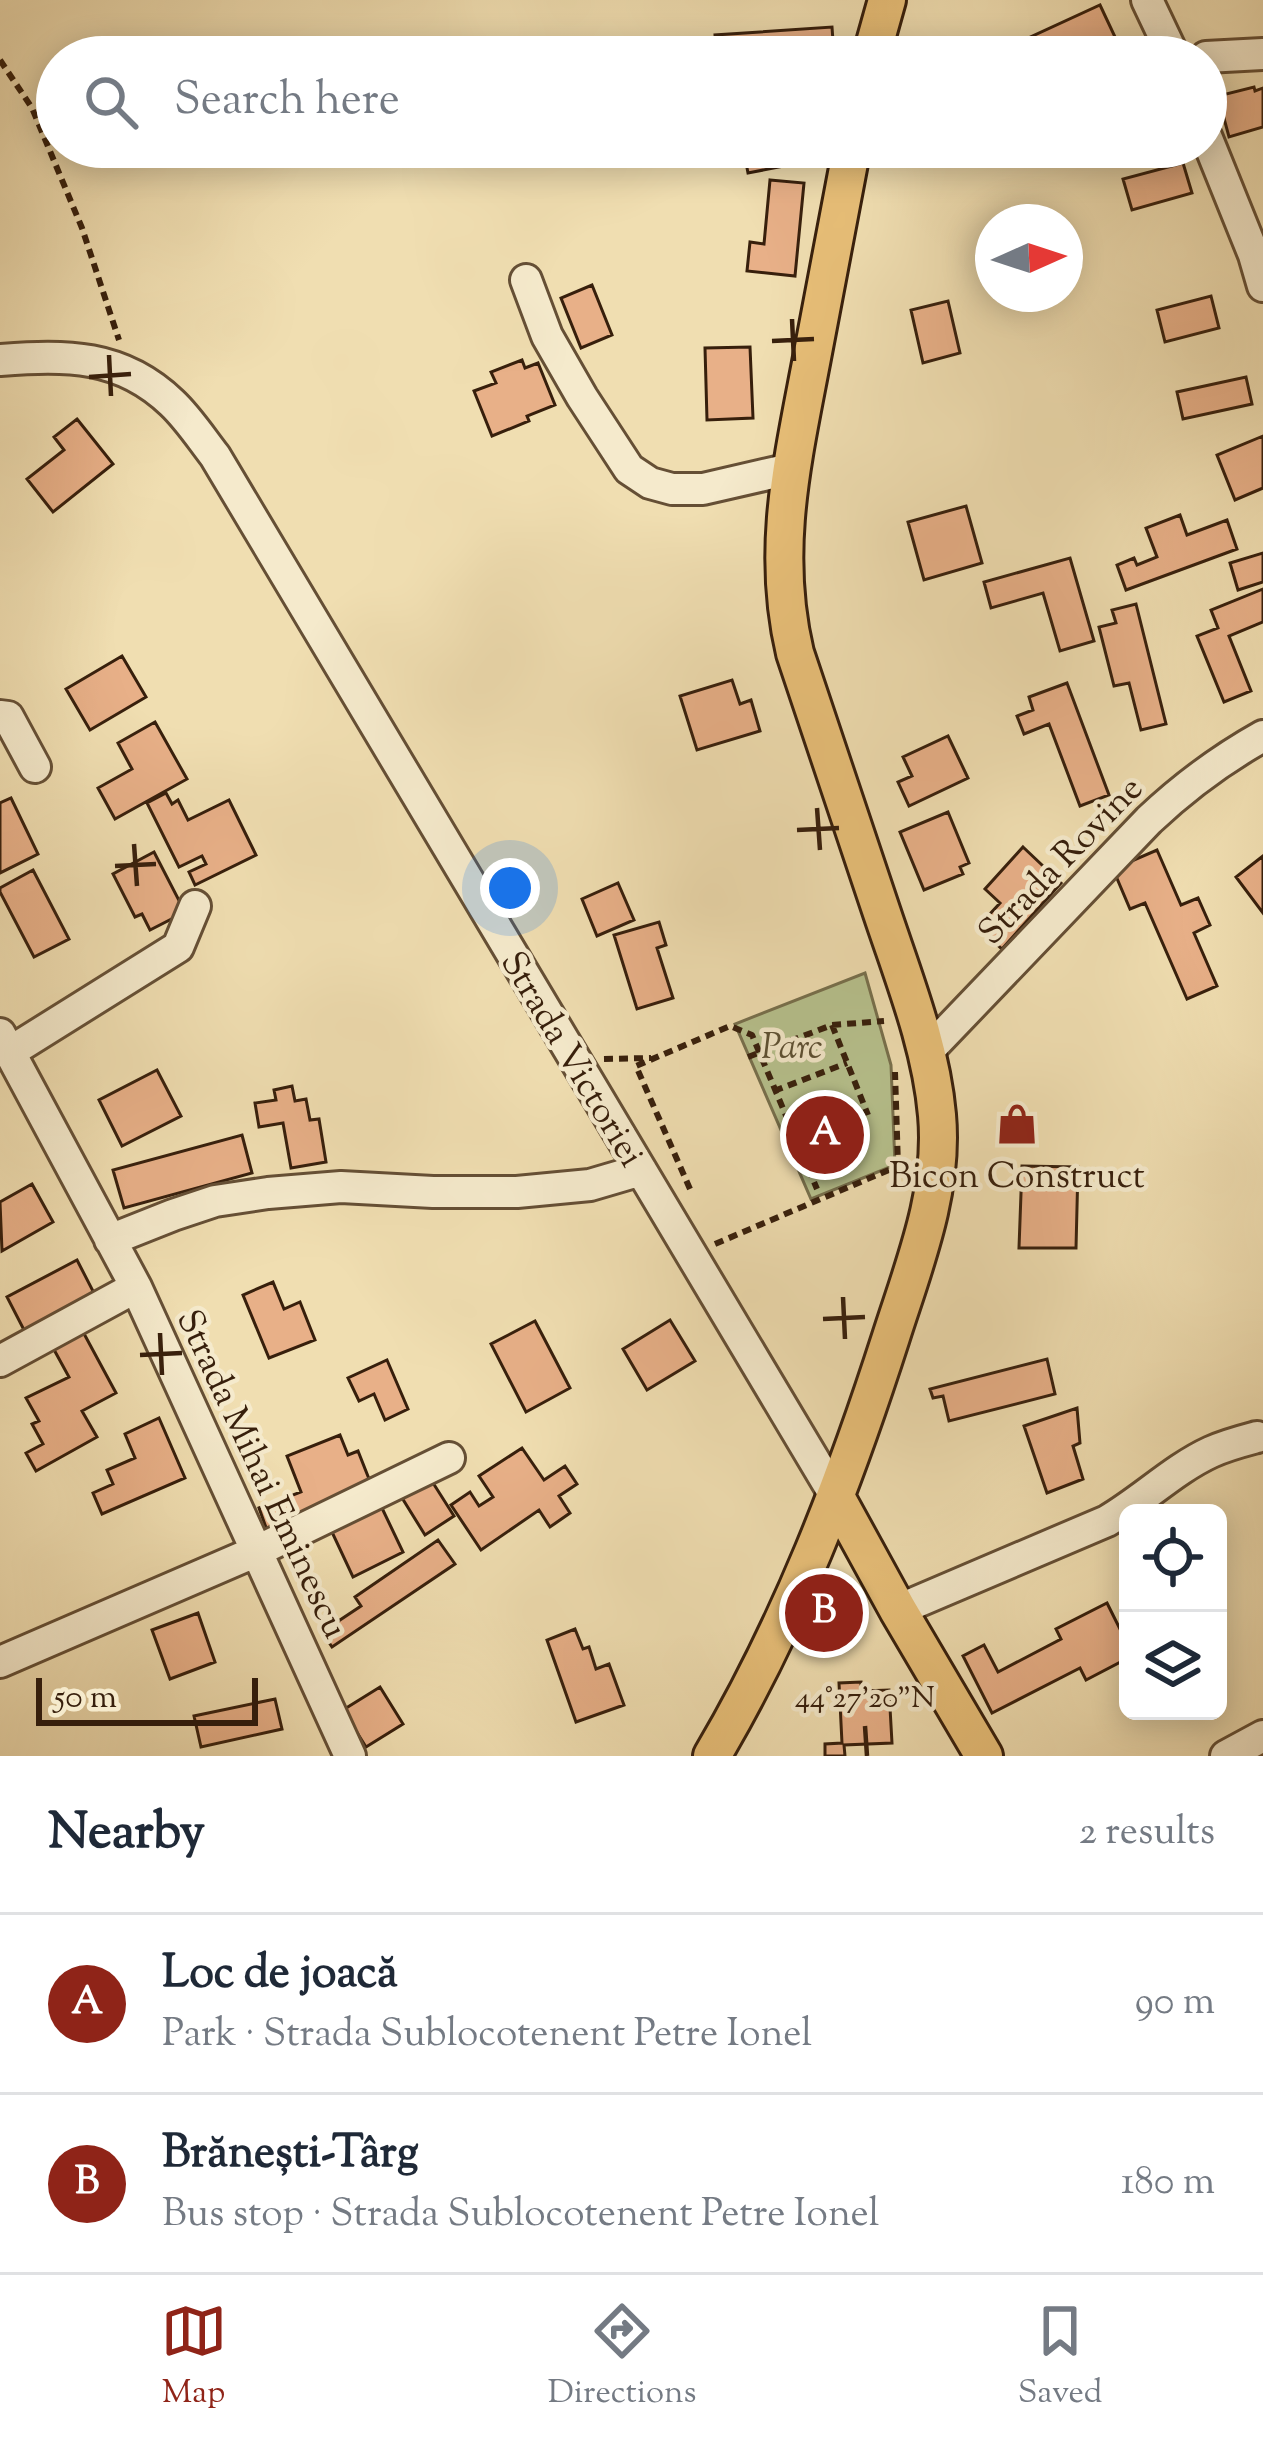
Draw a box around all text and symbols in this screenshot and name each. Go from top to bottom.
search box [36,36,1227,168]
icon: search [78,69,144,135]
text: Search here [174,70,400,135]
north arrow [975,204,1083,312]
street label: Strada Rovine [967,765,1156,958]
your location [480,858,540,918]
street label: Strada Victoriei [486,942,656,1178]
park label: Parc [761,1023,823,1075]
pin: A [786,1090,864,1180]
shop icon: Bicon Construct [994,1101,1040,1147]
place label: Bicon Construct [889,1152,1145,1204]
street label: Strada Mihai Eminescu [161,1302,359,1648]
map controls [1119,1504,1227,1720]
button: locate [1119,1504,1227,1612]
pin: B [785,1568,863,1658]
button: layers [1119,1612,1227,1720]
scale bar [36,1672,258,1725]
text: 50 m [54,1675,117,1723]
text: 44°27'20"N [795,1678,935,1721]
text: Nearby [48,1798,205,1871]
text: 2 results [1079,1806,1215,1862]
text: Loc de joacă [162,1943,398,2008]
text: A [71,1976,103,2032]
text: 90 m [1135,1976,1215,2032]
text: Park · Strada Sublocotenent Petre Ionel [162,2008,812,2064]
text: Brănești-Târg [162,2123,419,2188]
text: B [75,2156,99,2212]
text: 180 m [1121,2156,1215,2212]
text: Bus stop · Strada Sublocotenent Petre Ionel [162,2188,879,2244]
tab: Map [161,2298,227,2418]
tab: Directions [548,2298,697,2418]
tab: Saved [1018,2298,1102,2418]

